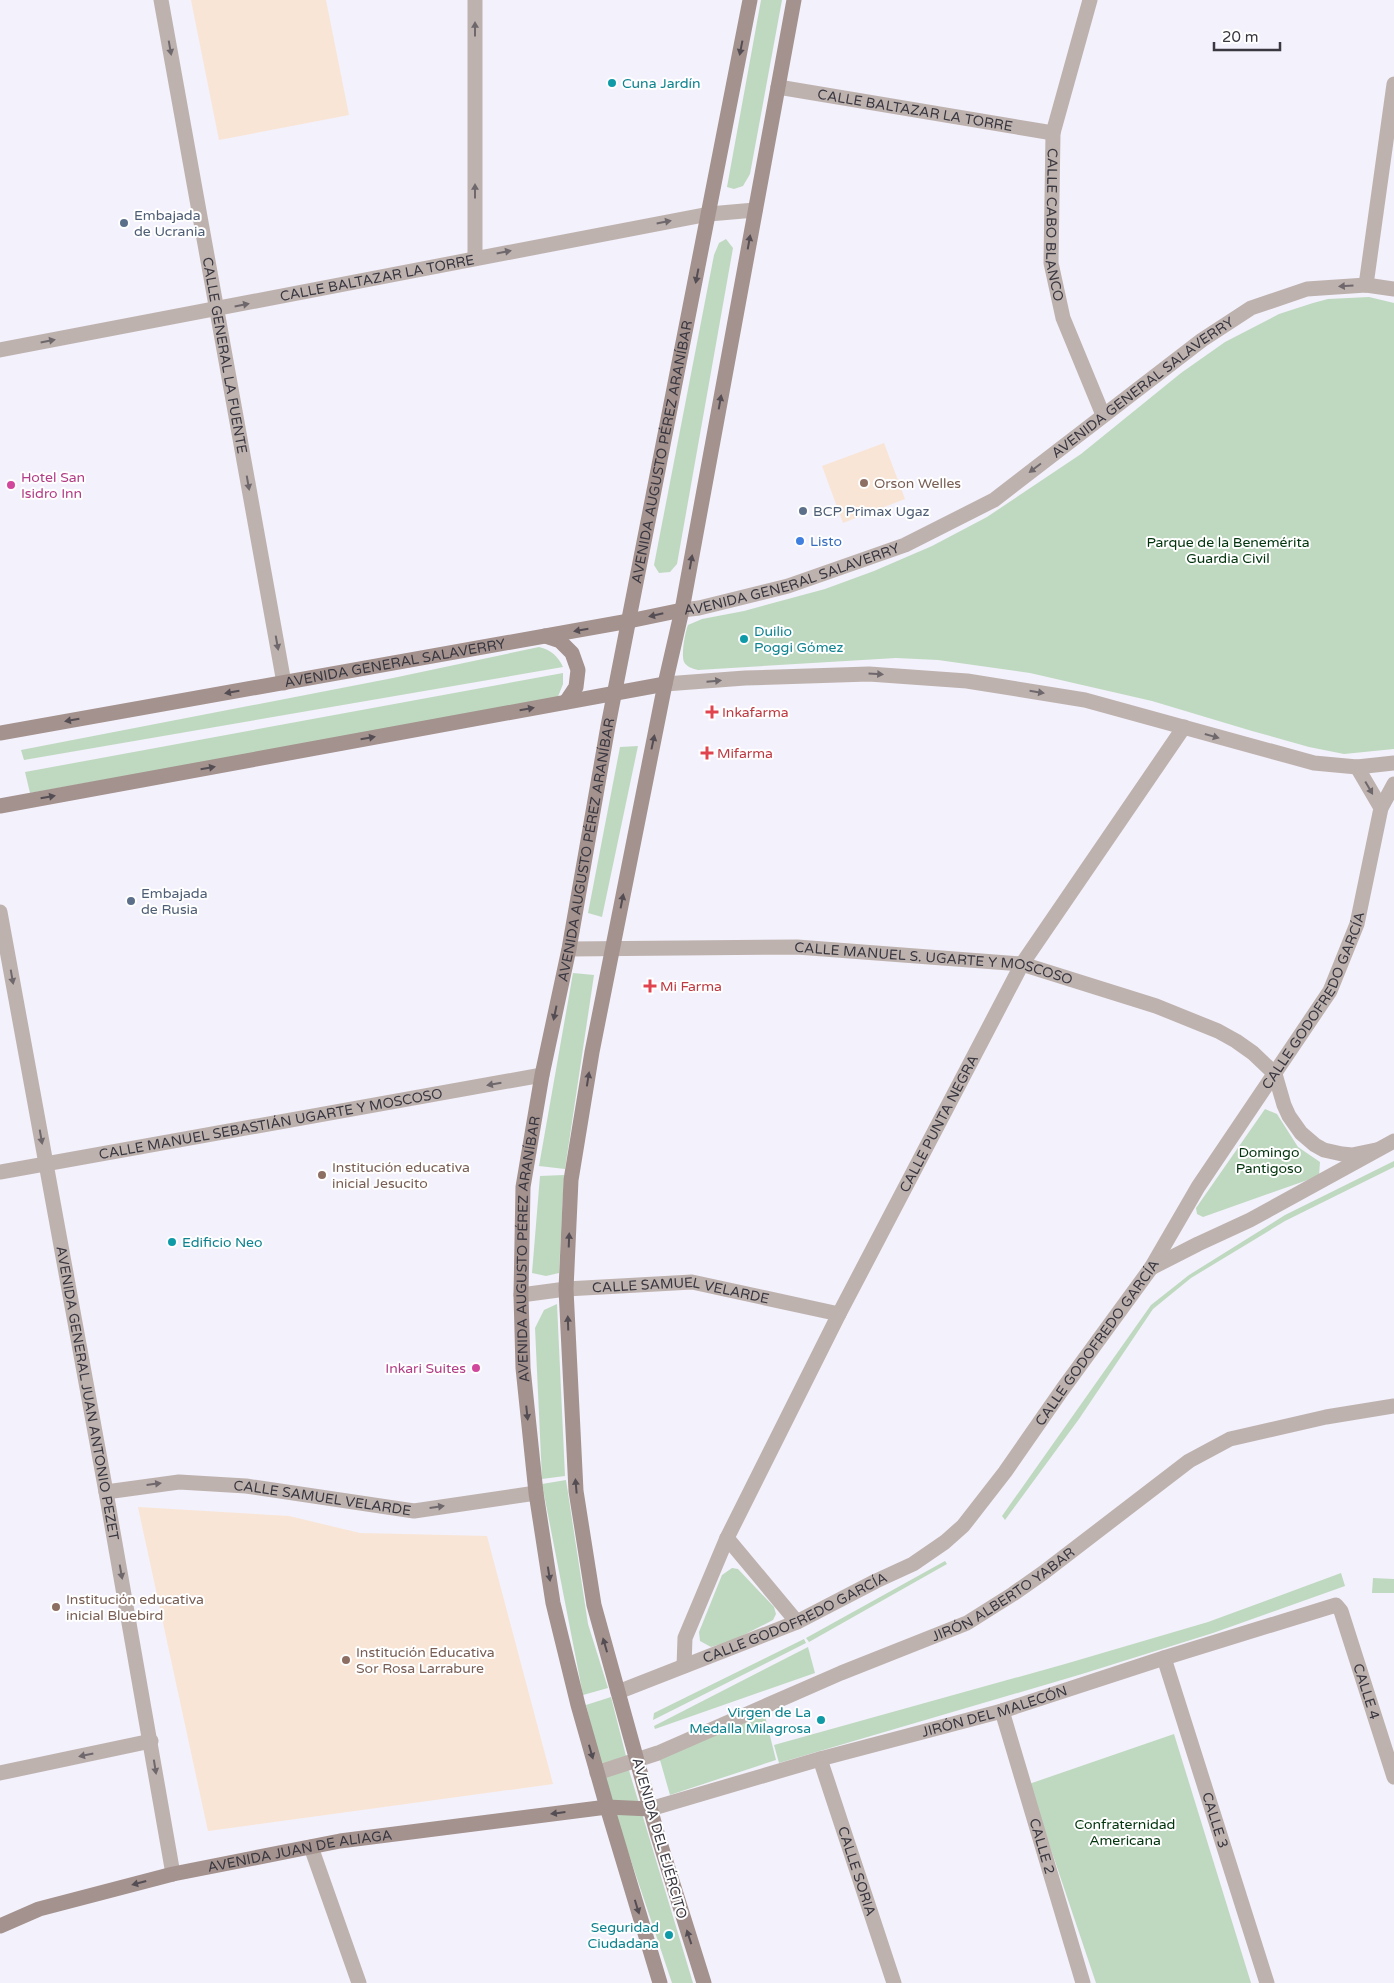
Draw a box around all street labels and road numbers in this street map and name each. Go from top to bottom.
street label: CALLE BALTAZAR LA TORRE [816,86,1014,135]
street label: CALLE CABO BLANCO [1041,148,1067,303]
street label: CALLE BALTAZAR LA TORRE [279,251,476,305]
street label: CALLE GENERAL LA FUENTE [198,256,251,455]
street label: AVENIDA GENERAL SALAVERRY [1048,313,1237,462]
street label: AVENIDA AUGUSTO PÉREZ ARANÍBAR [628,319,696,585]
street label: AVENIDA GENERAL SALAVERRY [683,540,902,619]
street label: AVENIDA GENERAL SALAVERRY [283,635,507,691]
street label: AVENIDA AUGUSTO PÉREZ ARANÍBAR [554,717,618,983]
street label: CALLE GODOFREDO GARCÍA [1258,910,1368,1093]
street label: CALLE MANUEL S. UGARTE Y MOSCOSO [794,939,1075,988]
street label: CALLE PUNTA NEGRA [896,1052,982,1195]
street label: CALLE MANUEL SEBASTIÁN UGARTE Y MOSCOSO [98,1085,444,1163]
street label: AVENIDA AUGUSTO PÉREZ ARANÍBAR [513,1115,544,1383]
street label: AVENIDA GENERAL JUAN ANTONIO PEZET [52,1245,122,1542]
street label: CALLE GODOFREDO GARCÍA [1032,1257,1163,1429]
street label: CALLE SAMUEL VELARDE [592,1274,771,1308]
street label: CALLE SAMUEL VELARDE [233,1477,412,1519]
street label: JIRÓN ALBERTO YABAR [929,1544,1078,1645]
street label: CALLE GODOFREDO GARCÍA [700,1569,890,1667]
street label: CALLE 4 [1349,1661,1383,1722]
street label: JIRÓN DEL MALECÓN [920,1682,1069,1741]
street label: AVENIDA DEL EJÉRCITO [628,1756,691,1921]
street label: CALLE 3 [1198,1790,1232,1850]
street label: CALLE 2 [1025,1816,1058,1876]
street label: CALLE SORIA [834,1824,879,1918]
street label: AVENIDA JUAN DE ALIAGA [206,1826,393,1876]

